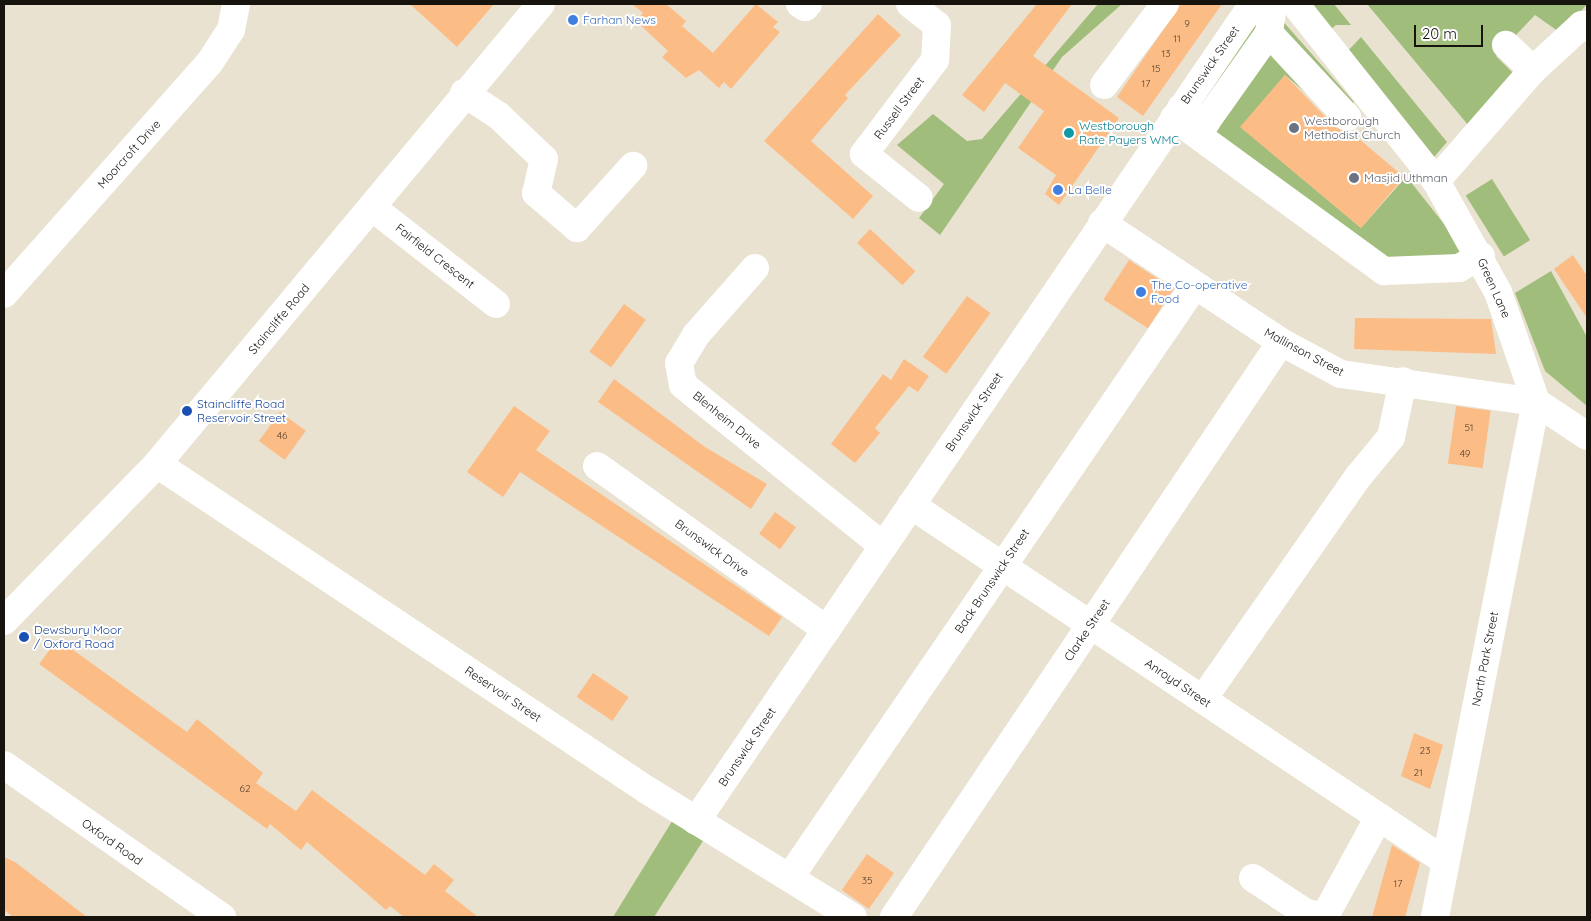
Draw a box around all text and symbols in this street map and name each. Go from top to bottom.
place label: Farhan News [583,13,656,27]
marker: Farhan News [567,14,579,26]
scale bar [1416,15,1485,47]
house number: 9 [1184,18,1190,30]
street label: Brunswick Street [1178,23,1242,107]
text: 20 m [1422,24,1457,43]
house number: 11 [1173,33,1181,45]
house number: 13 [1162,48,1170,60]
house number: 15 [1151,63,1161,75]
street label: Russell Street [871,74,927,142]
house number: 17 [1142,78,1150,90]
place label: Westborough Methodist Church [1304,114,1401,142]
street label: Moorcroft Drive [94,117,164,191]
place label: Westborough Rate Payers WMC [1079,119,1179,147]
marker: Westborough Methodist Church [1288,122,1300,134]
marker: Westborough Rate Payers WMC [1063,127,1075,139]
place label: Masjid Uthman [1364,171,1448,185]
marker: Masjid Uthman [1348,172,1360,184]
place label: La Belle [1068,183,1112,197]
marker: La Belle [1052,184,1064,196]
street label: Fairfield Crescent [393,221,477,291]
street label: Green Lane [1474,256,1514,320]
place label: The Co-operative Food [1151,278,1248,306]
street label: Staincliffe Road [245,281,313,357]
marker: The Co-operative Food [1135,286,1147,298]
street label: Mallinson Street [1262,325,1346,379]
street label: Brunswick Street [942,370,1006,454]
street label: Blenheim Drive [690,388,764,452]
place label: Staincliffe Road Reservoir Street [197,397,286,425]
marker: Staincliffe Road Reservoir Street [181,405,193,417]
house number: 51 [1464,422,1474,434]
house number: 46 [277,430,287,442]
house number: 49 [1460,448,1470,460]
street label: Brunswick Drive [672,516,752,580]
street label: Back Brunswick Street [952,526,1032,636]
street label: Clarke Street [1061,596,1113,664]
street label: North Park Street [1469,610,1501,708]
place label: Dewsbury Moor / Oxford Road [34,623,122,651]
marker: Dewsbury Moor / Oxford Road [18,631,30,643]
street label: Anroyd Street [1142,656,1214,710]
street label: Reservoir Street [462,663,544,725]
street label: Brunswick Street [715,705,779,789]
house number: 23 [1420,745,1430,757]
house number: 21 [1413,767,1423,779]
house number: 62 [240,783,250,795]
street label: Oxford Road [79,816,145,868]
house number: 35 [862,875,872,887]
house number: 17 [1394,878,1402,890]

